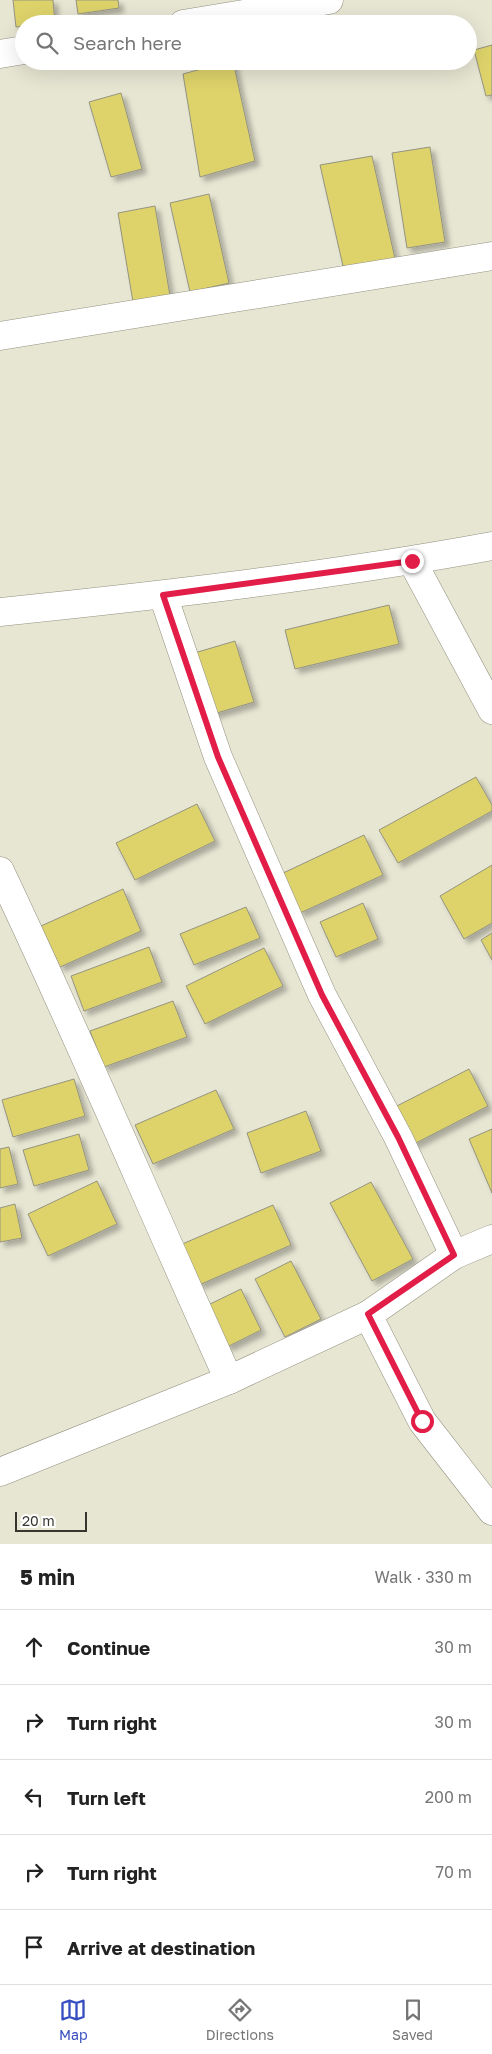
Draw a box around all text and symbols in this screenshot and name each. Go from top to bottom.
search box [15,15,477,70]
icon: search [33,29,61,57]
text: Search here [73,31,182,54]
route end [401,550,424,573]
route start [411,1410,434,1433]
scale bar [15,1509,88,1532]
text: 20 m [22,1512,55,1529]
text: 5 min [20,1564,75,1590]
text: Walk · 330 m [374,1567,472,1587]
icon: ahead [20,1633,48,1661]
text: Continue [67,1636,150,1659]
text: 30 m [435,1637,472,1657]
icon: right [20,1708,48,1736]
text: Turn right [67,1711,157,1734]
text: 30 m [435,1712,472,1732]
icon: left [20,1783,48,1811]
text: Turn left [67,1786,146,1809]
text: 200 m [425,1787,472,1807]
icon: right [20,1858,48,1886]
text: Turn right [67,1861,157,1884]
text: 70 m [435,1862,472,1882]
icon: arrive [20,1933,48,1961]
text: Arrive at destination [67,1936,255,1959]
tab: Map [59,1996,88,2043]
tab: Directions [206,1996,274,2043]
tab: Saved [392,1996,433,2043]

